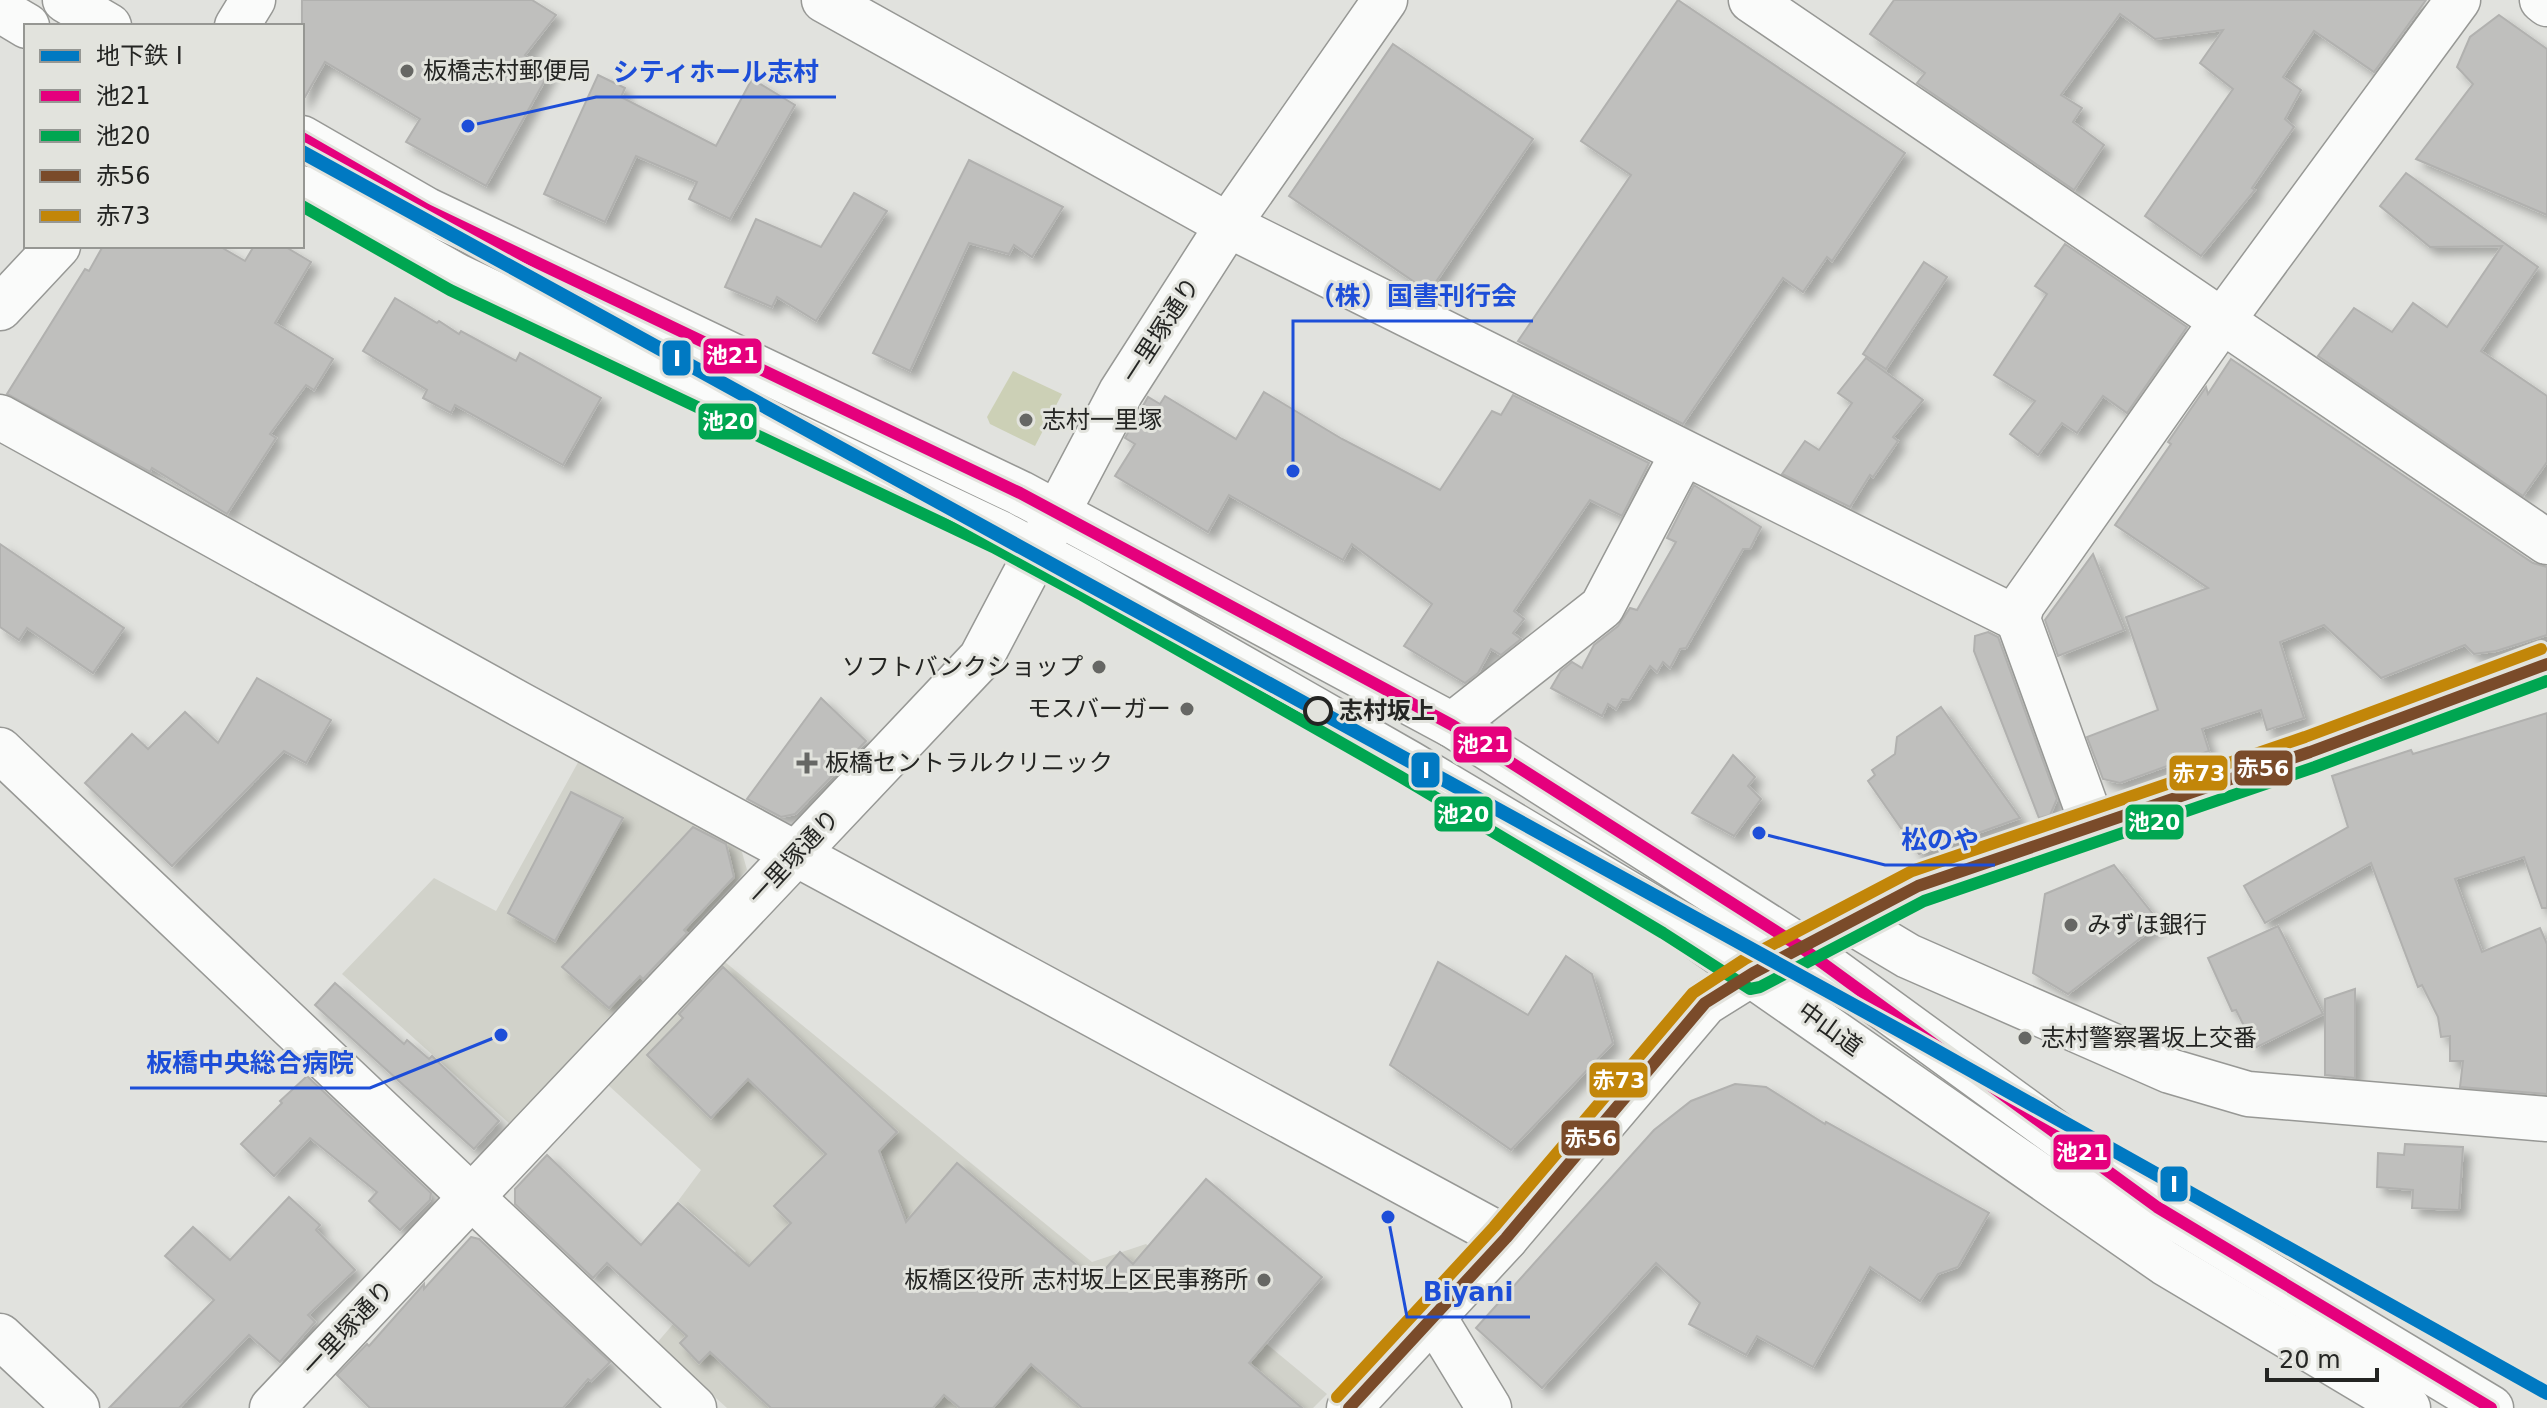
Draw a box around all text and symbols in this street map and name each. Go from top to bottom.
legend [24,24,304,248]
text: 地下鉄 I [96,42,183,70]
callout: シティホール志村 [596,47,836,97]
place label: 板橋志村郵便局 [423,57,591,85]
text: シティホール志村 [613,57,819,87]
marker: 板橋志村郵便局 [398,62,416,80]
text: 池21 [96,82,151,110]
text: 池20 [96,122,151,150]
text: 赤56 [96,162,151,190]
text: 赤73 [96,202,151,230]
callout: （株）国書刊行会 [1293,271,1533,321]
street label: 一里塚通り [1117,272,1205,388]
text: （株）国書刊行会 [1309,281,1517,311]
line badge: 池21 [702,337,763,375]
line badge: I [661,339,692,377]
text: 池21 [706,343,758,368]
text: I [673,346,681,371]
line badge: 池20 [697,402,758,441]
place label: 志村一里塚 [1042,406,1162,434]
text: 池20 [702,409,754,434]
marker: 志村一里塚 [1017,411,1035,429]
place label: ソフトバンクショップ [842,653,1083,681]
marker: ソフトバンクショップ [1090,658,1108,676]
place label: モスバーガー [1027,695,1171,723]
marker: 志村坂上 [1304,697,1332,725]
place label: 志村坂上 [1339,697,1435,725]
marker: モスバーガー [1178,700,1196,718]
line badge: 池21 [1452,725,1513,764]
text: 池21 [1457,732,1509,757]
place label: 板橋セントラルクリニック [825,749,1113,777]
line badge: 赤56 [2233,749,2294,787]
line badge: I [1410,751,1441,789]
marker: 板橋セントラルクリニック [796,752,818,774]
line badge: 赤73 [2168,754,2229,792]
text: 赤56 [2237,756,2289,781]
text: I [1422,758,1430,783]
text: 赤73 [2173,761,2225,786]
line badge: 池20 [1433,795,1494,833]
text: 池20 [1437,802,1489,827]
line badge: 池20 [2124,803,2185,841]
street label: 一里塚通り [743,804,845,910]
text: 池20 [2128,810,2180,835]
callout: 松のや [1885,815,1995,865]
text: 松のや [1901,825,1979,855]
place label: みずほ銀行 [2087,911,2207,939]
marker: みずほ銀行 [2062,916,2080,934]
street label: 中山道 [1793,997,1867,1061]
place label: 志村警察署坂上交番 [2041,1024,2257,1052]
marker: 志村警察署坂上交番 [2016,1029,2034,1047]
callout: 板橋中央総合病院 [130,1038,370,1088]
text: 板橋中央総合病院 [146,1048,354,1078]
line badge: 赤73 [1588,1061,1649,1099]
text: 赤73 [1593,1068,1645,1093]
line badge: 赤56 [1560,1119,1621,1157]
text: 赤56 [1565,1126,1617,1151]
line badge: 池21 [2052,1133,2112,1171]
text: 池21 [2056,1140,2108,1165]
line badge: I [2159,1165,2189,1203]
text: I [2170,1172,2178,1197]
place label: 板橋区役所 志村坂上区民事務所 [904,1266,1248,1294]
callout: Biyani [1407,1267,1530,1317]
marker: 板橋区役所 志村坂上区民事務所 [1255,1271,1273,1289]
street label: 一里塚通り [297,1275,399,1381]
text: Biyani [1423,1277,1513,1307]
scale bar [2267,1332,2377,1382]
text: 20 m [2279,1346,2341,1374]

